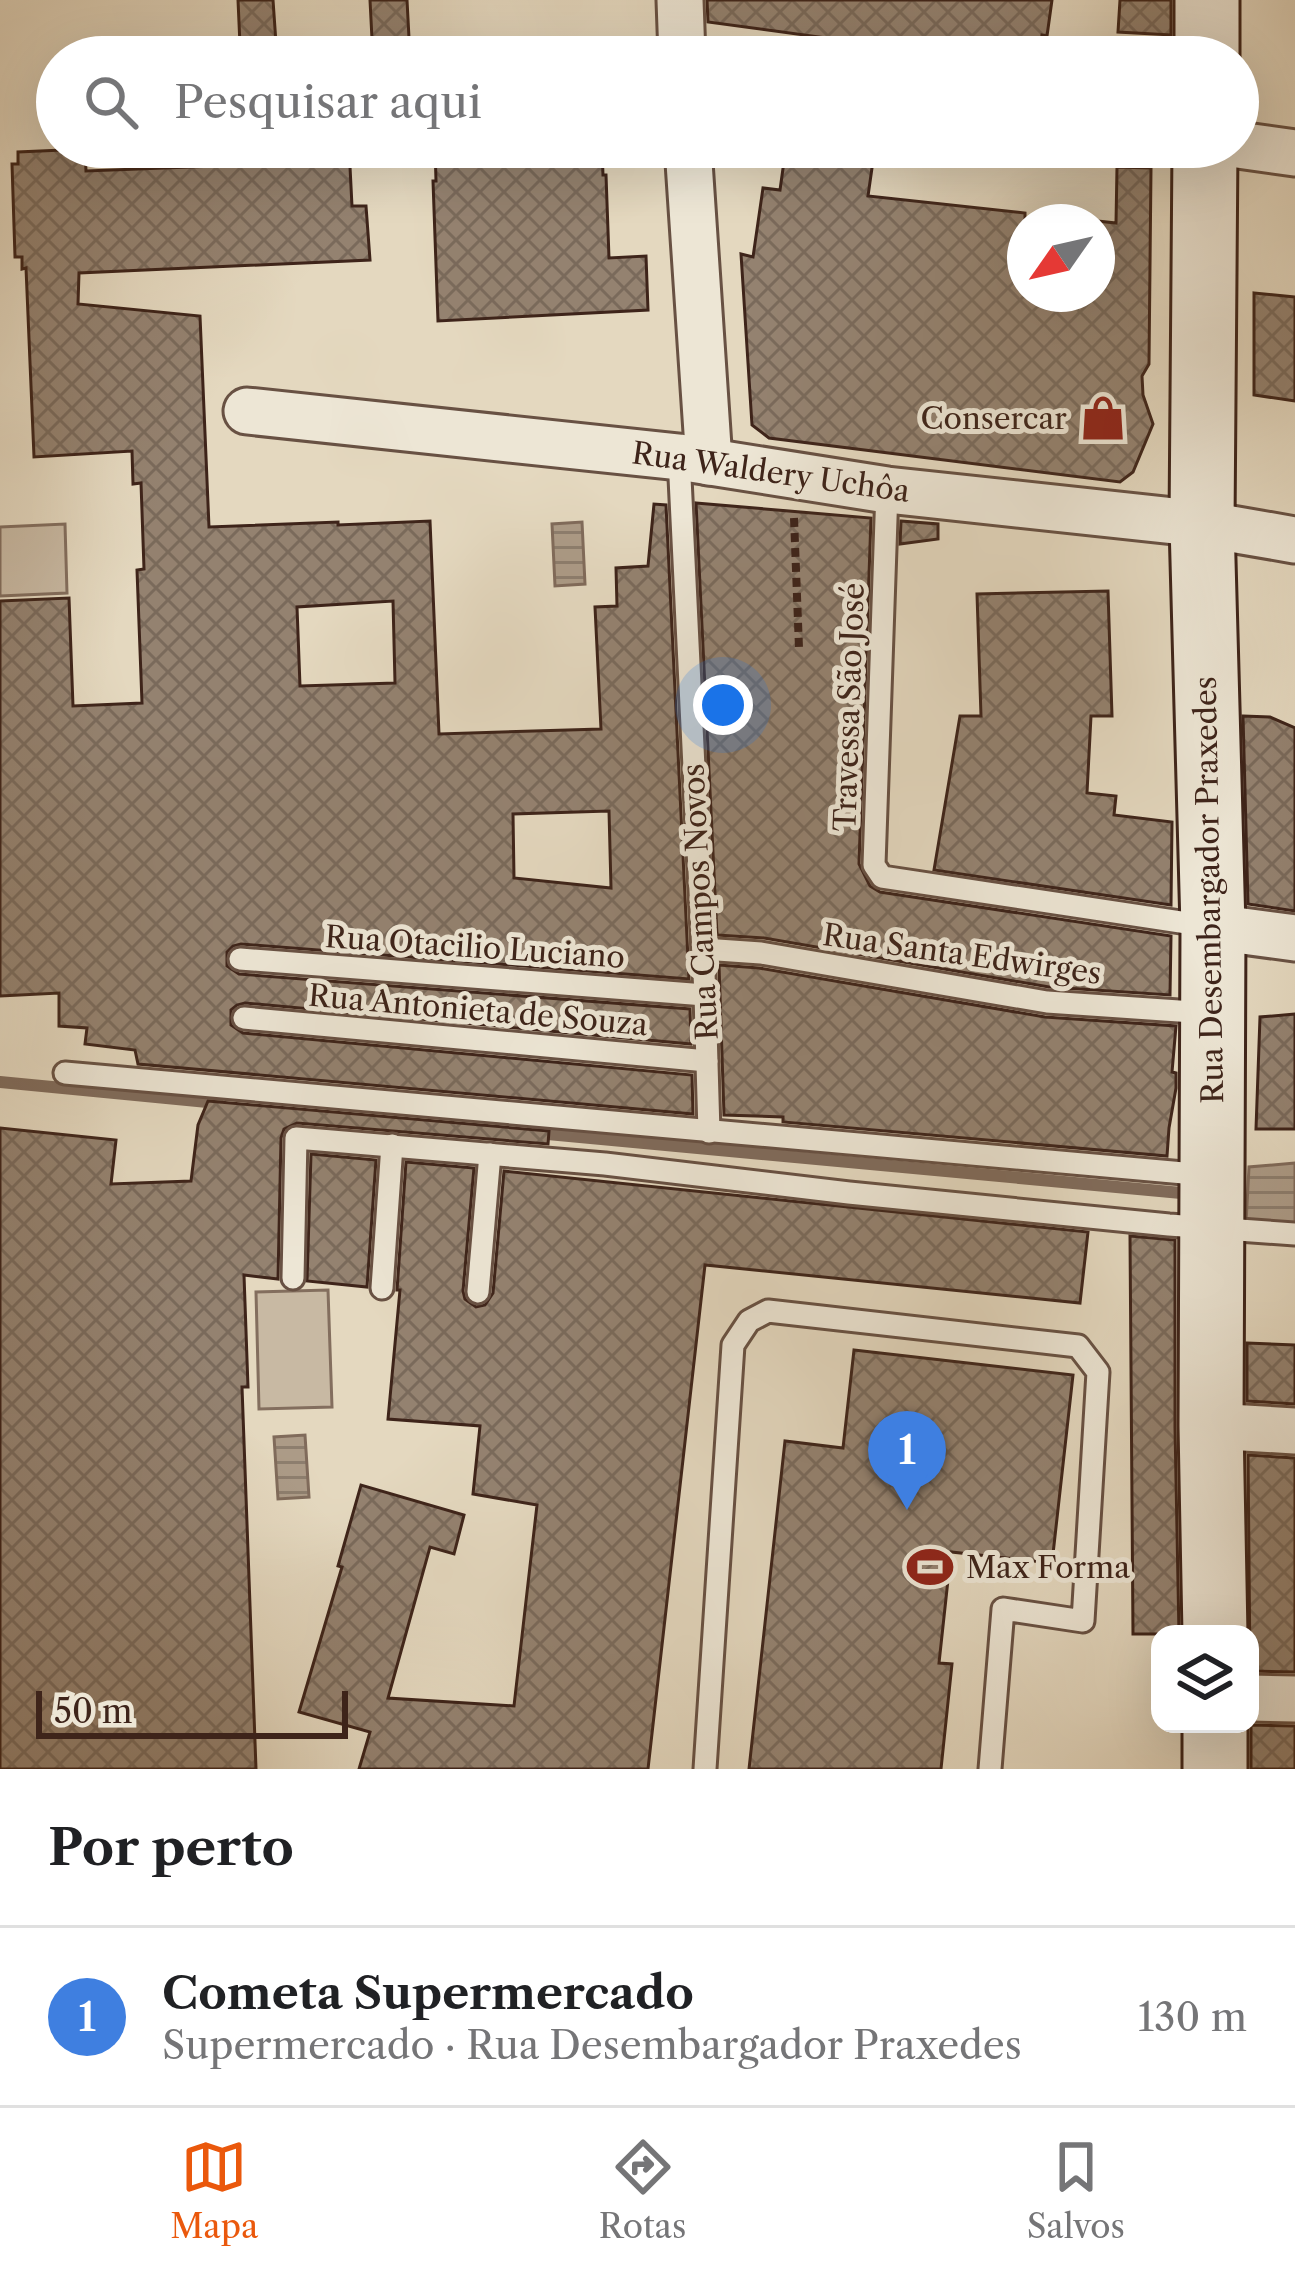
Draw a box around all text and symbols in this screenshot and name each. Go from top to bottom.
search box [36,36,1259,168]
icon: search [78,69,144,135]
text: Pesquisar aqui [174,74,482,130]
north arrow [1007,204,1115,312]
shop icon: Consercar [1078,393,1128,443]
place label: Consercar [920,400,1067,437]
street label: Rua Waldery Uchôa [630,434,912,510]
street label: Travessa São José [826,582,872,832]
your location [693,675,753,735]
street label: Rua Desembargador Praxedes [1187,676,1231,1104]
street label: Rua Campos Novos [674,763,726,1041]
street label: Rua Santa Edwirges [820,916,1104,992]
street label: Rua Otacilio Luciano [324,918,626,976]
street label: Rua Antonieta de Souza [307,977,649,1043]
pin: 1 [868,1411,946,1510]
sports icon: Max Forma [905,1542,955,1592]
place label: Max Forma [966,1549,1130,1586]
map controls [1151,1625,1259,1733]
button: layers [1151,1625,1259,1733]
scale bar [36,1685,348,1738]
text: 50 m [54,1691,132,1732]
text: Por perto [48,1816,294,1878]
text: Cometa Supermercado [162,1965,694,2021]
text: 1 [78,1993,96,2041]
text: 130 m [1138,1993,1247,2041]
text: Supermercado · Rua Desembargador Praxedes [162,2021,1022,2069]
tab: Mapa [170,2134,258,2247]
tab: Rotas [599,2134,686,2247]
tab: Salvos [1027,2134,1125,2247]

